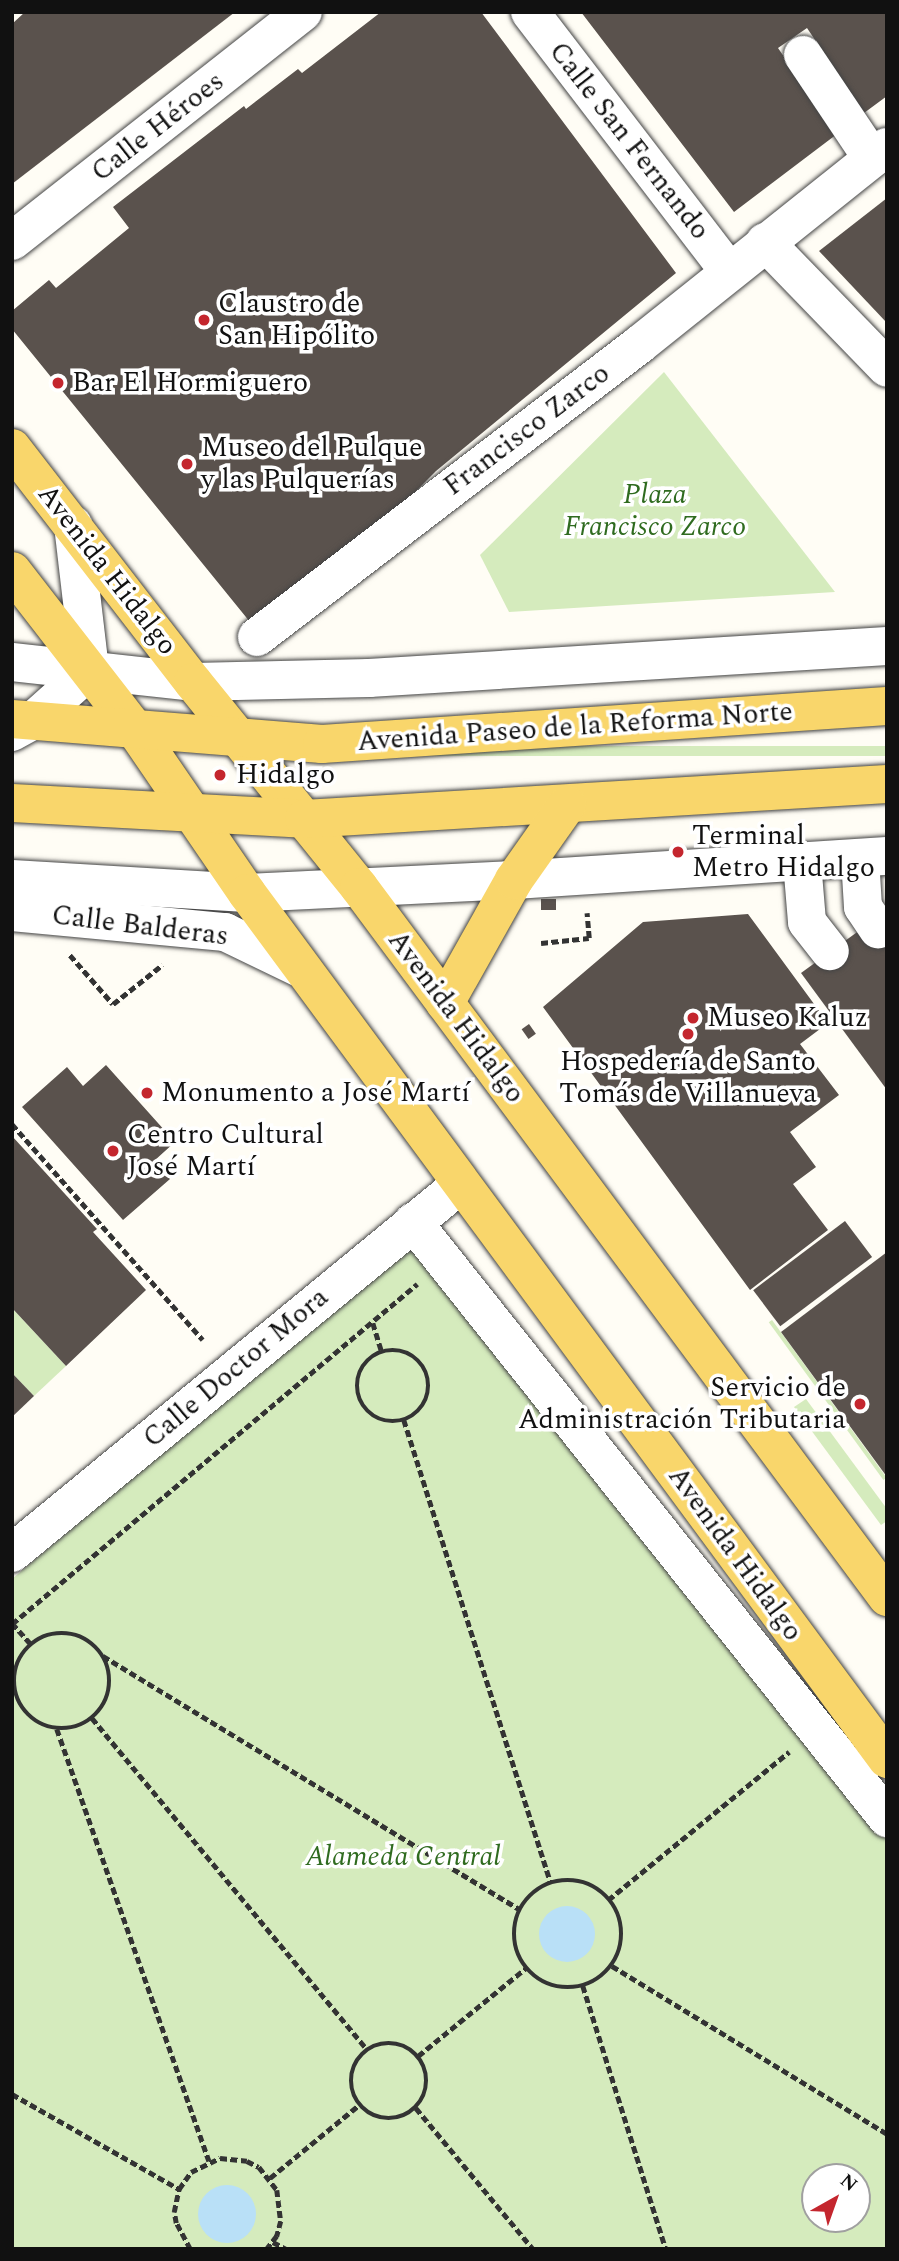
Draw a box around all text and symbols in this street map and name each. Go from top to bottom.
street label: Calle San Fernando [541,36,717,246]
street label: Calle Héroes [85,65,231,189]
place label: Claustro de San Hipólito [218,287,375,353]
marker: Claustro de San Hipólito [196,312,212,328]
street label: Francisco Zarco [437,357,617,503]
place label: Bar El Hormiguero [72,366,308,400]
marker: Bar El Hormiguero [50,375,66,391]
place label: Museo del Pulque y las Pulquerías [201,431,422,497]
marker: Museo del Pulque y las Pulquerías [179,456,195,472]
street label: Avenida Hidalgo [30,478,184,662]
park label: Plaza Francisco Zarco [564,478,746,544]
street label: Avenida Paseo de la Reforma Norte [356,695,794,759]
place label: Hidalgo [236,758,335,792]
marker: Hidalgo [210,765,230,785]
place label: Terminal Metro Hidalgo [692,819,875,885]
marker: Terminal Metro Hidalgo [670,844,686,860]
street label: Calle Balderas [50,899,230,953]
street label: Avenida Hidalgo [380,924,532,1110]
place label: Museo Kaluz [707,1001,868,1035]
marker: Museo Kaluz [685,1010,701,1026]
marker: Hospedería de Santo Tomás de Villanueva [680,1026,696,1042]
place label: Hospedería de Santo Tomás de Villanueva [559,1045,817,1111]
place label: Monumento a José Martí [161,1076,470,1110]
marker: Monumento a José Martí [139,1085,155,1101]
place label: Centro Cultural José Martí [127,1118,324,1184]
marker: Centro Cultural José Martí [105,1143,121,1159]
street label: Calle Doctor Mora [137,1281,335,1455]
place label: Servicio de Administración Tributaria [518,1371,846,1437]
marker: Servicio de Administración Tributaria [852,1396,868,1412]
street label: Avenida Hidalgo [661,1460,809,1648]
park label: Alameda Central [305,1840,501,1874]
north arrow [801,2163,871,2233]
text: N [833,2167,864,2199]

